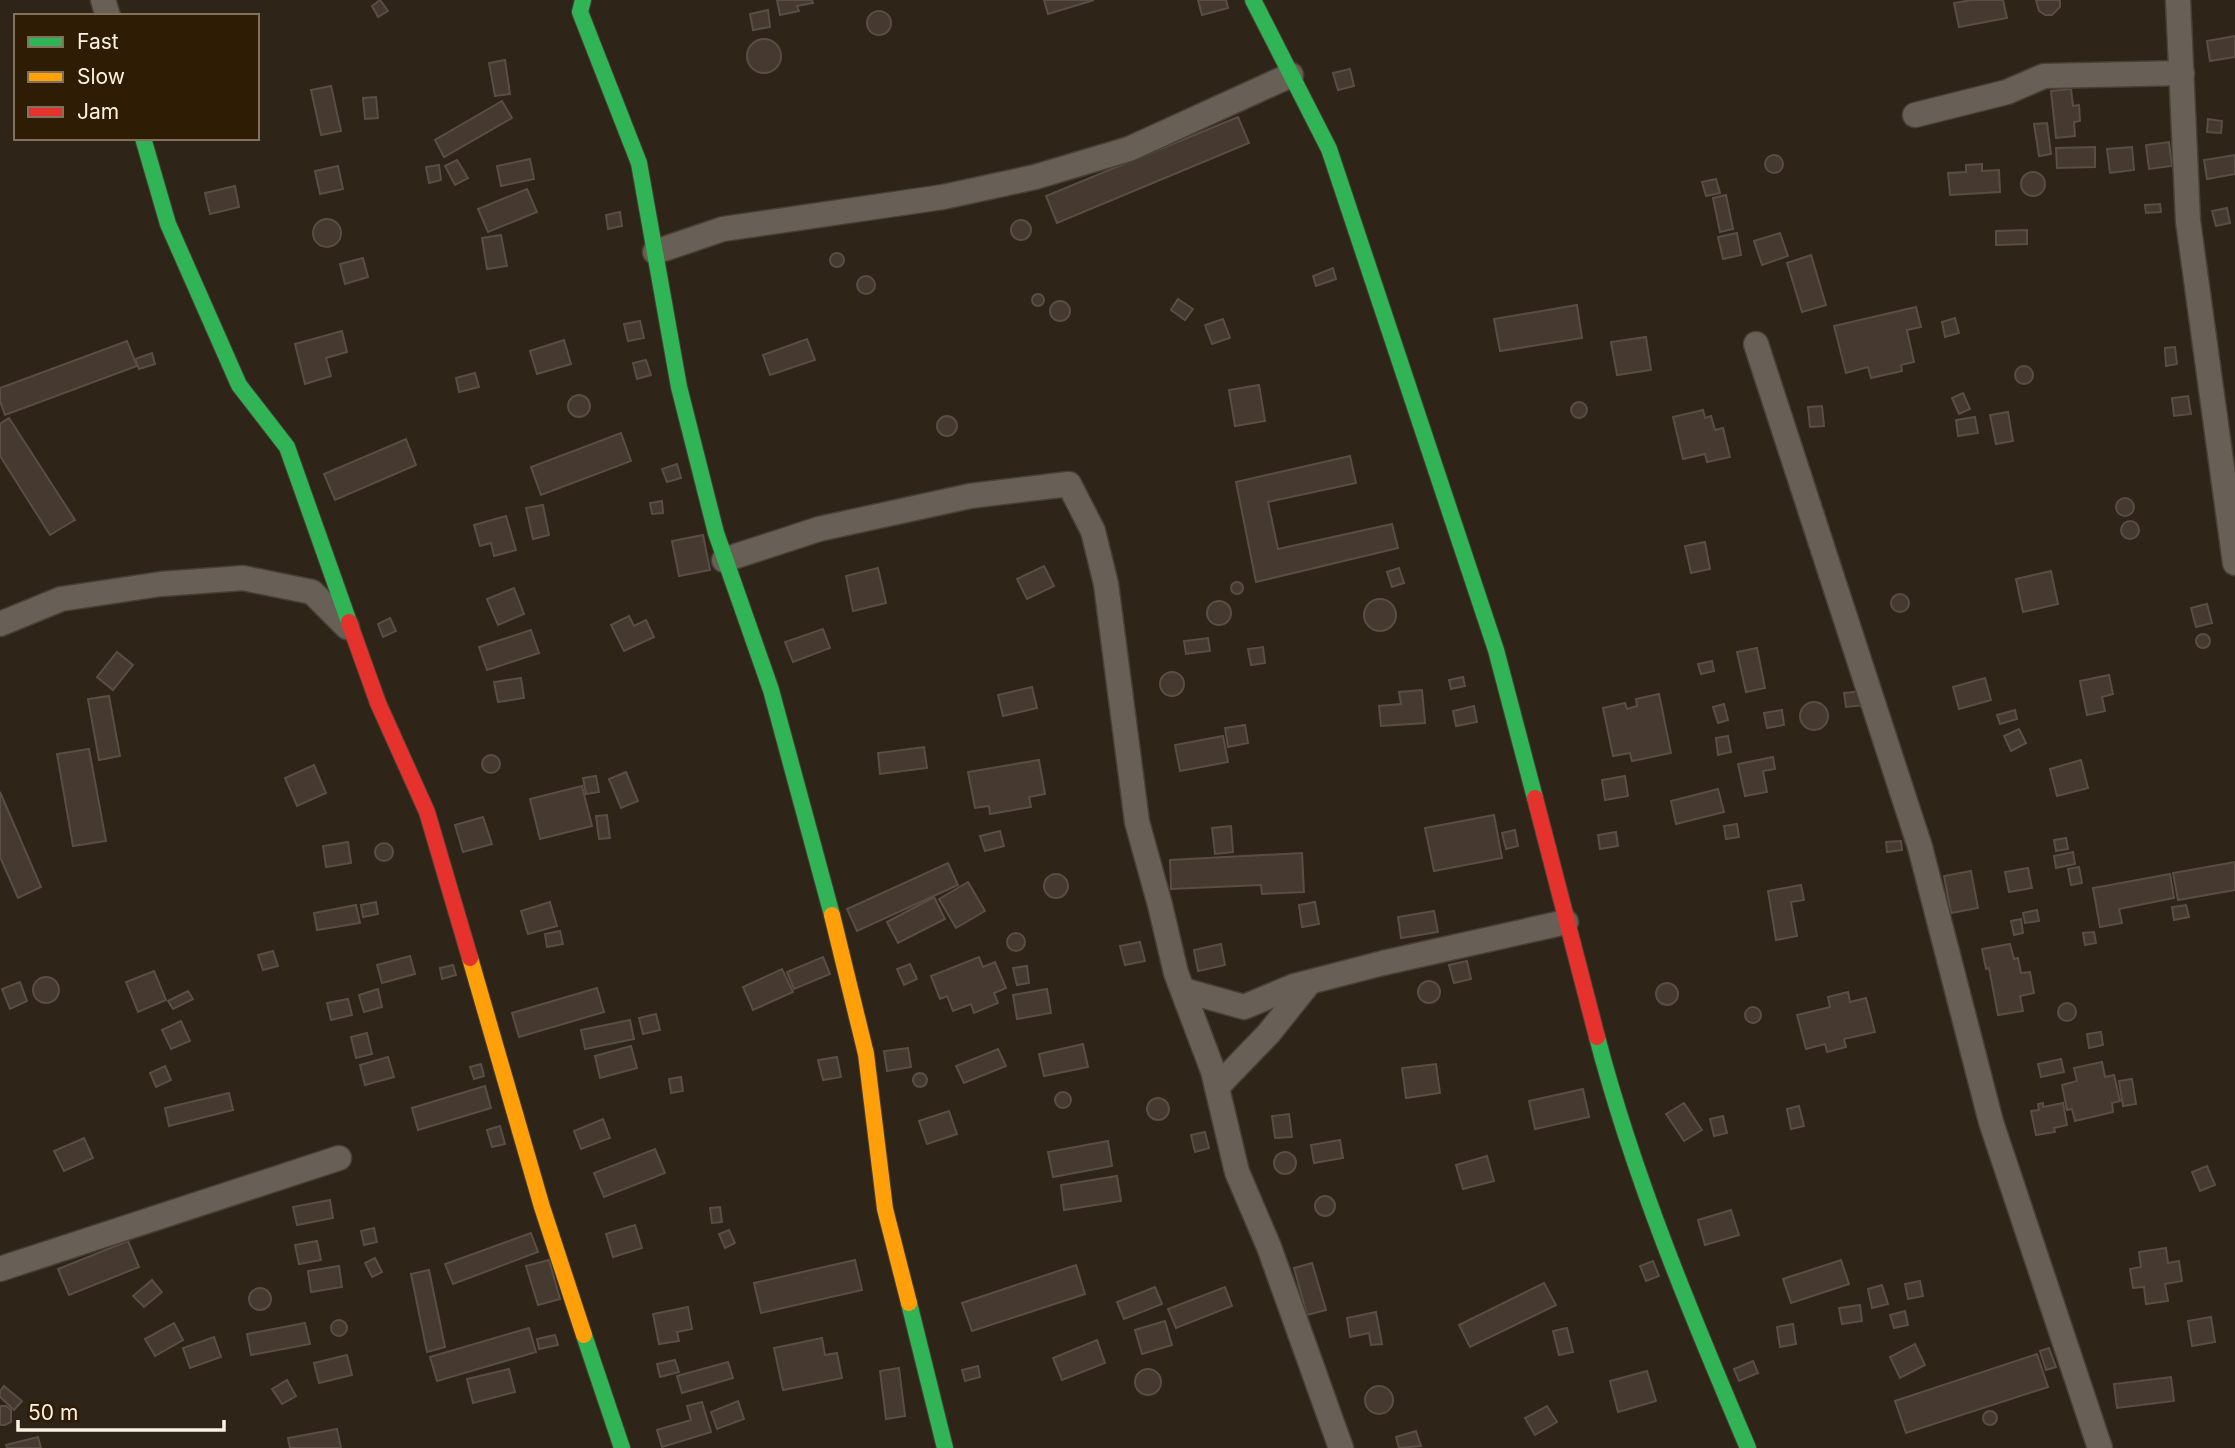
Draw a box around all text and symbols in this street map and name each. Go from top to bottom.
legend [14,14,259,140]
text: Fast [77,29,119,54]
text: Slow [77,64,125,89]
text: Jam [77,99,119,124]
scale bar [18,1388,224,1432]
text: 50 m [28,1400,78,1425]

